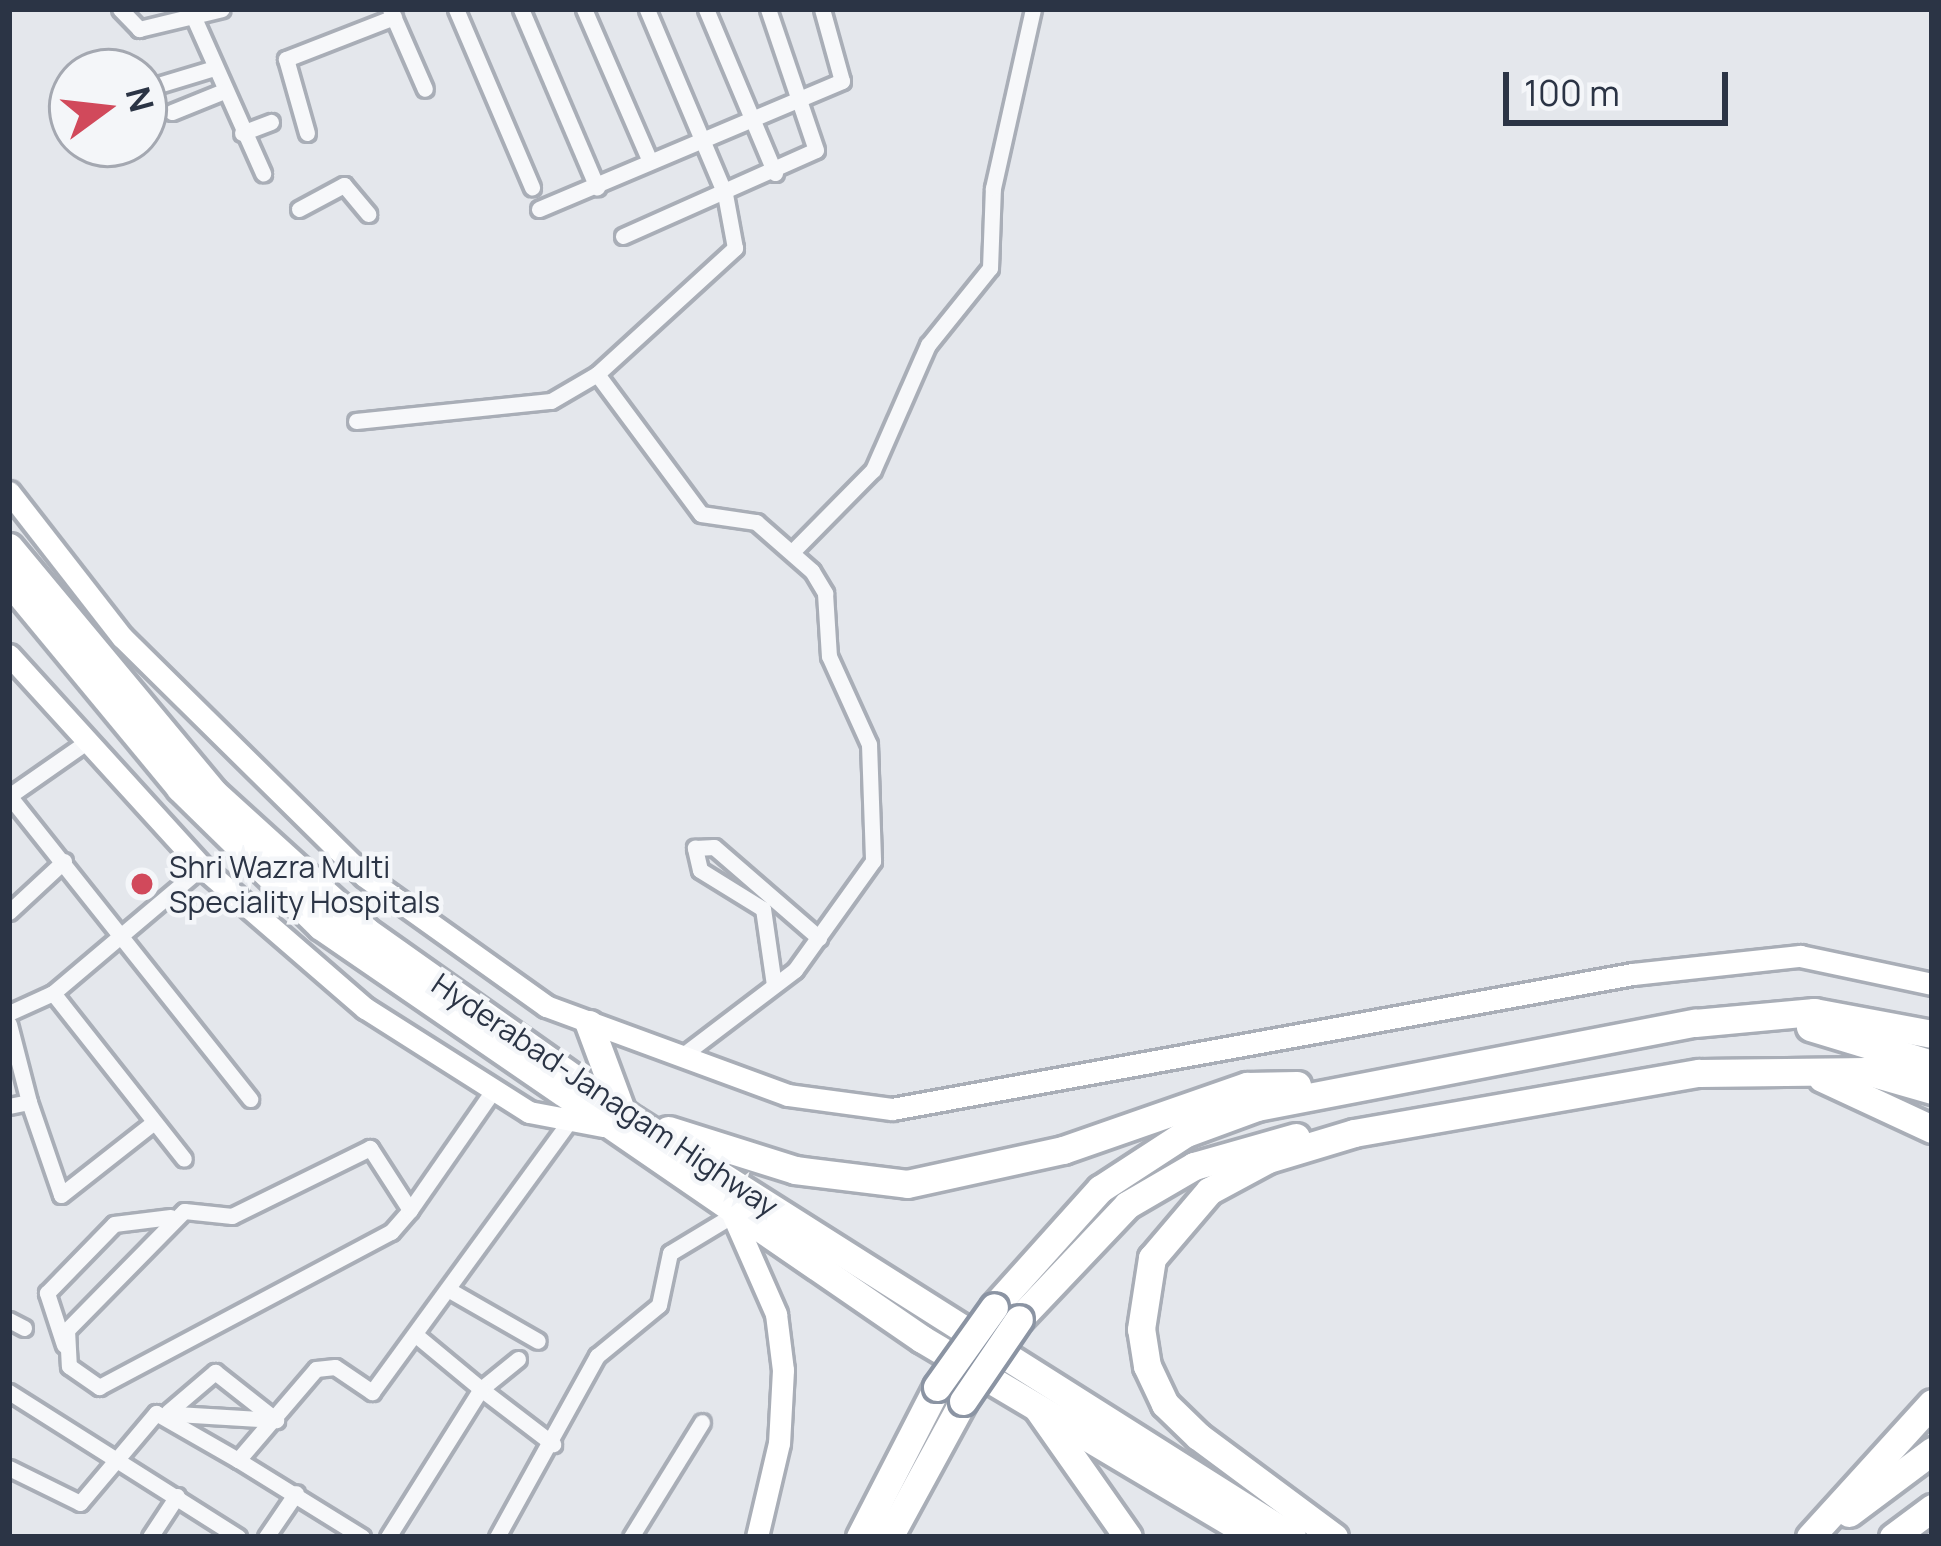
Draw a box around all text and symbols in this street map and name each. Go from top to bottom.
north arrow [48,48,168,168]
scale bar [1509,48,1734,122]
text: 100 m [1524,68,1620,117]
text: N [116,82,165,117]
place label: Shri Wazra Multi Speciality Hospitals [169,849,440,920]
marker: Shri Wazra Multi Speciality Hospitals [126,868,158,900]
street label: Hyderabad-Janagam Highway [425,966,785,1224]

